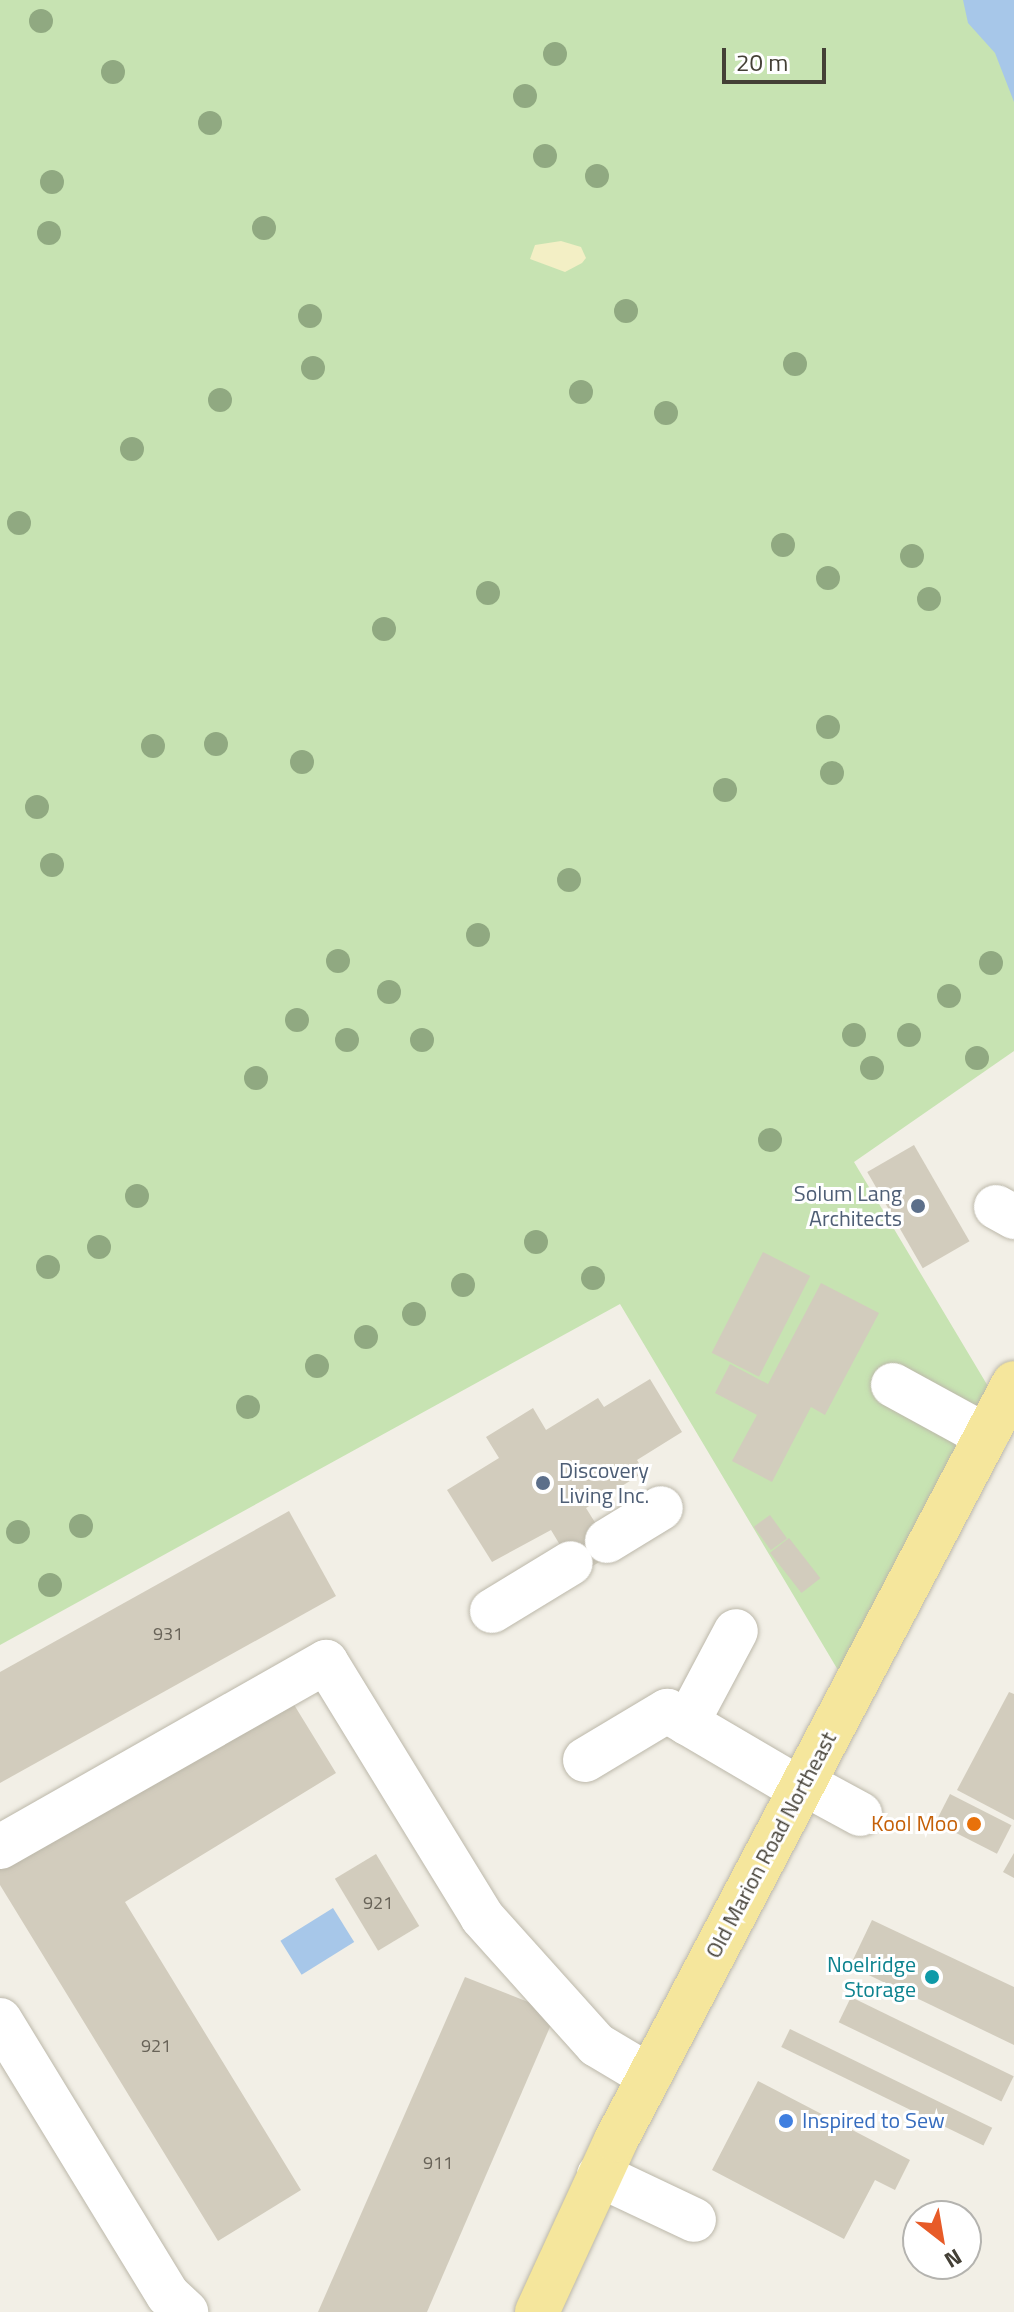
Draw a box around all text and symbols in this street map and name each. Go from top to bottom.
scale bar [726,32,830,82]
text: 20 m [736,44,788,80]
place label: Solum Lang Architects [794,1180,902,1232]
marker: Solum Lang Architects [909,1197,927,1215]
place label: Discovery Living Inc. [559,1457,649,1508]
marker: Discovery Living Inc. [534,1474,552,1492]
house number: 931 [153,1623,183,1645]
street label: Old Marion Road Northeast [700,1727,842,1963]
place label: Kool Moo [871,1811,958,1837]
marker: Kool Moo [965,1815,983,1833]
house number: 921 [363,1892,393,1914]
place label: Noelridge Storage [827,1951,916,2002]
marker: Noelridge Storage [923,1968,941,1986]
house number: 921 [141,2035,171,2057]
place label: Inspired to Sew [802,2108,945,2134]
marker: Inspired to Sew [777,2112,795,2130]
house number: 911 [423,2152,453,2174]
north arrow [902,2200,982,2280]
text: N [938,2240,969,2277]

